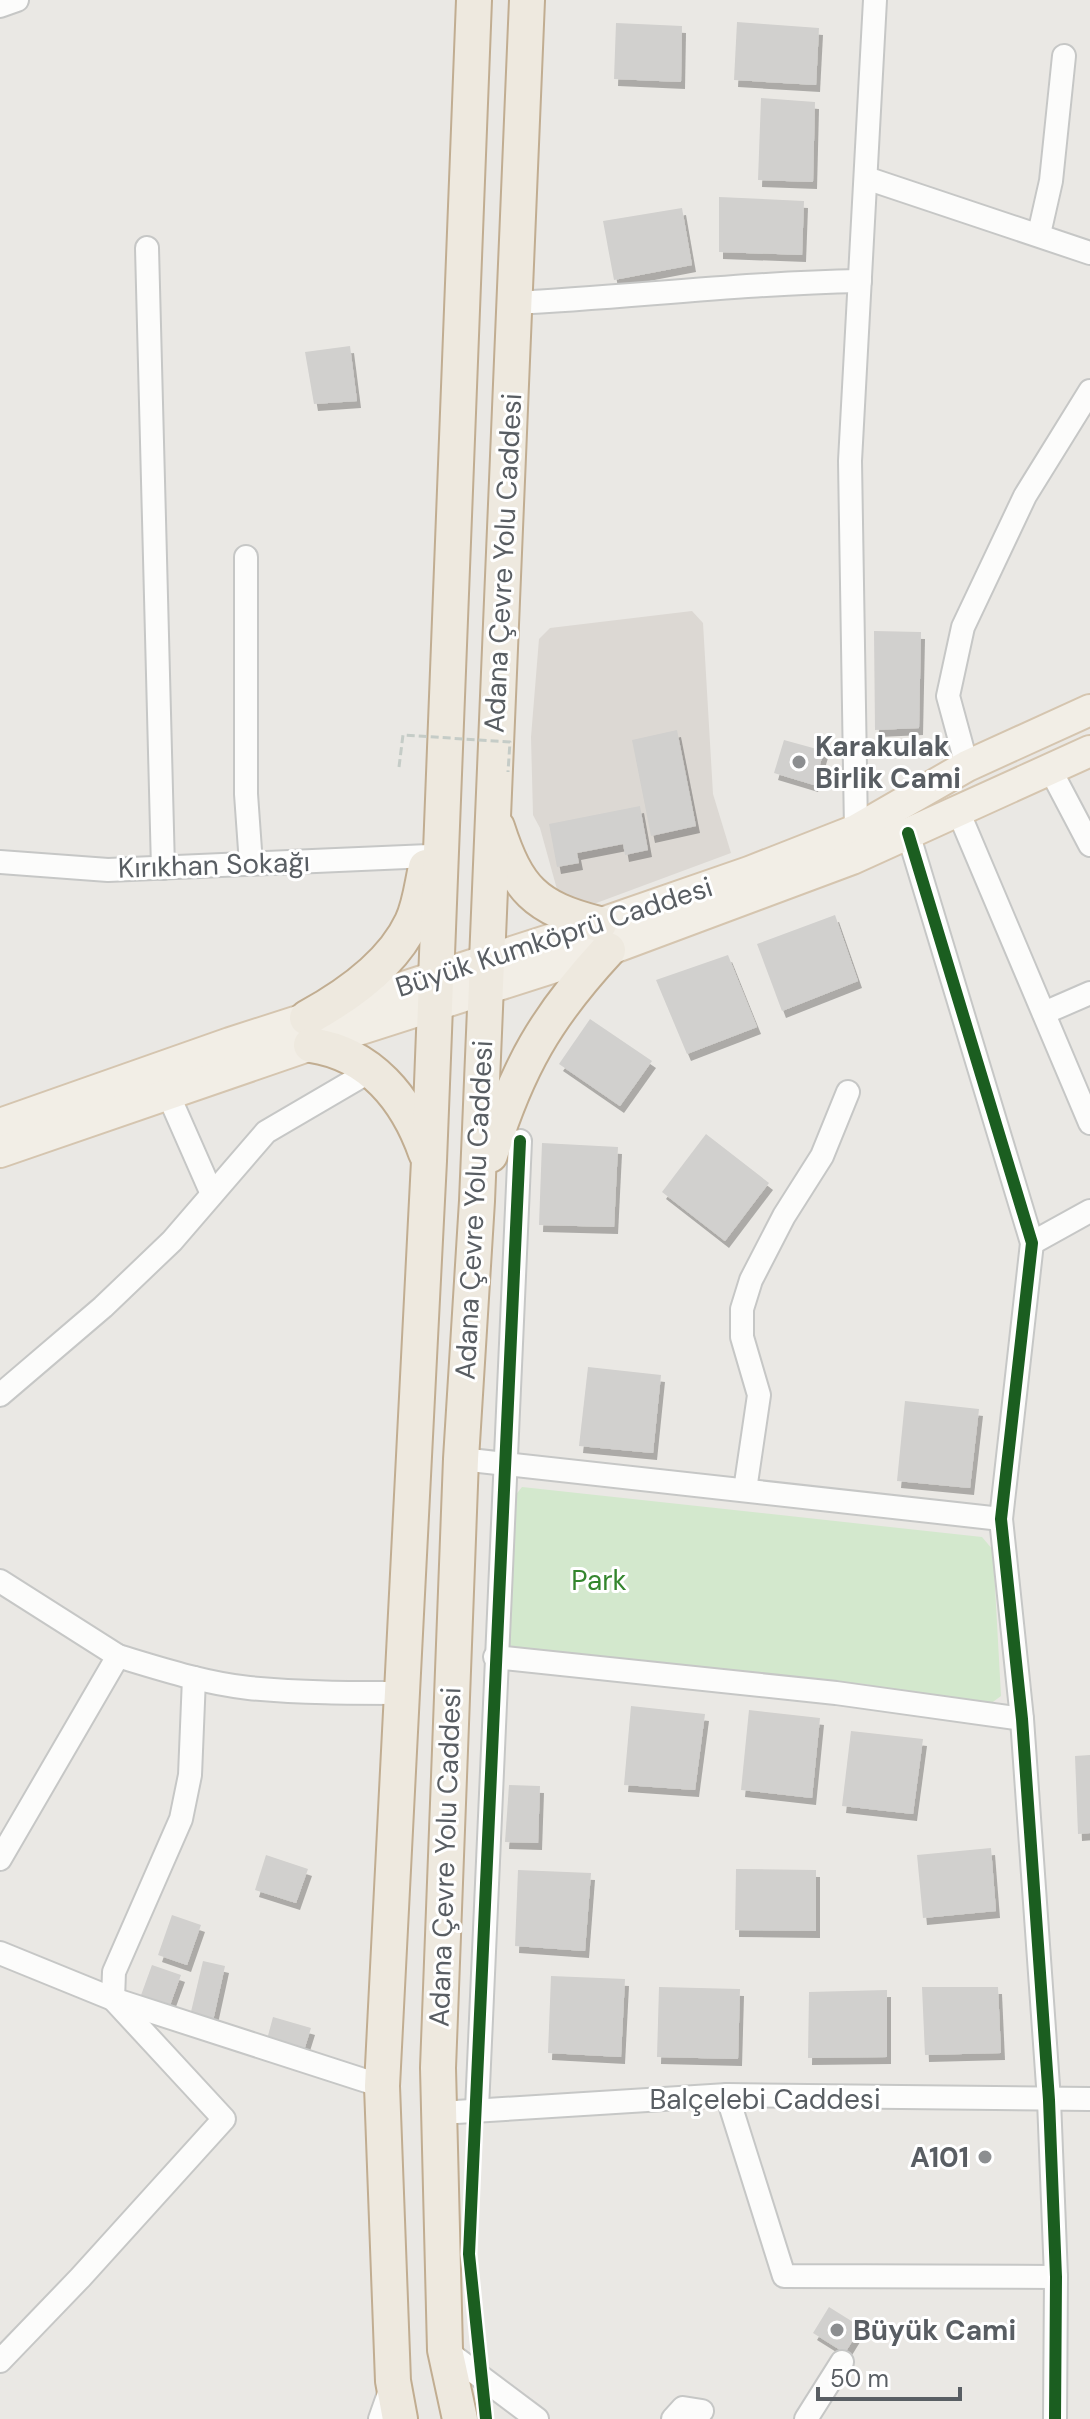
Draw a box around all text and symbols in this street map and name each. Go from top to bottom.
street label: Adana Çevre Yolu Caddesi [476,392,530,734]
place label: Karakulak Birlik Cami [815,728,961,797]
marker: Karakulak Birlik Cami [790,753,808,771]
street label: Kırıkhan Sokağı [117,843,311,887]
street label: Büyük Kumköprü Caddesi [391,868,717,1006]
street label: Adana Çevre Yolu Caddesi [447,1039,501,1381]
park label: Park [571,1562,627,1599]
street label: Adana Çevre Yolu Caddesi [421,1686,469,2028]
street label: Balçelebi Caddesi [649,2081,881,2118]
place label: A101 [910,2139,969,2176]
marker: A101 [976,2148,994,2166]
place label: Büyük Cami [853,2312,1016,2349]
marker: Büyük Cami [828,2321,846,2339]
scale bar [818,2351,960,2401]
text: 50 m [830,2363,889,2394]

